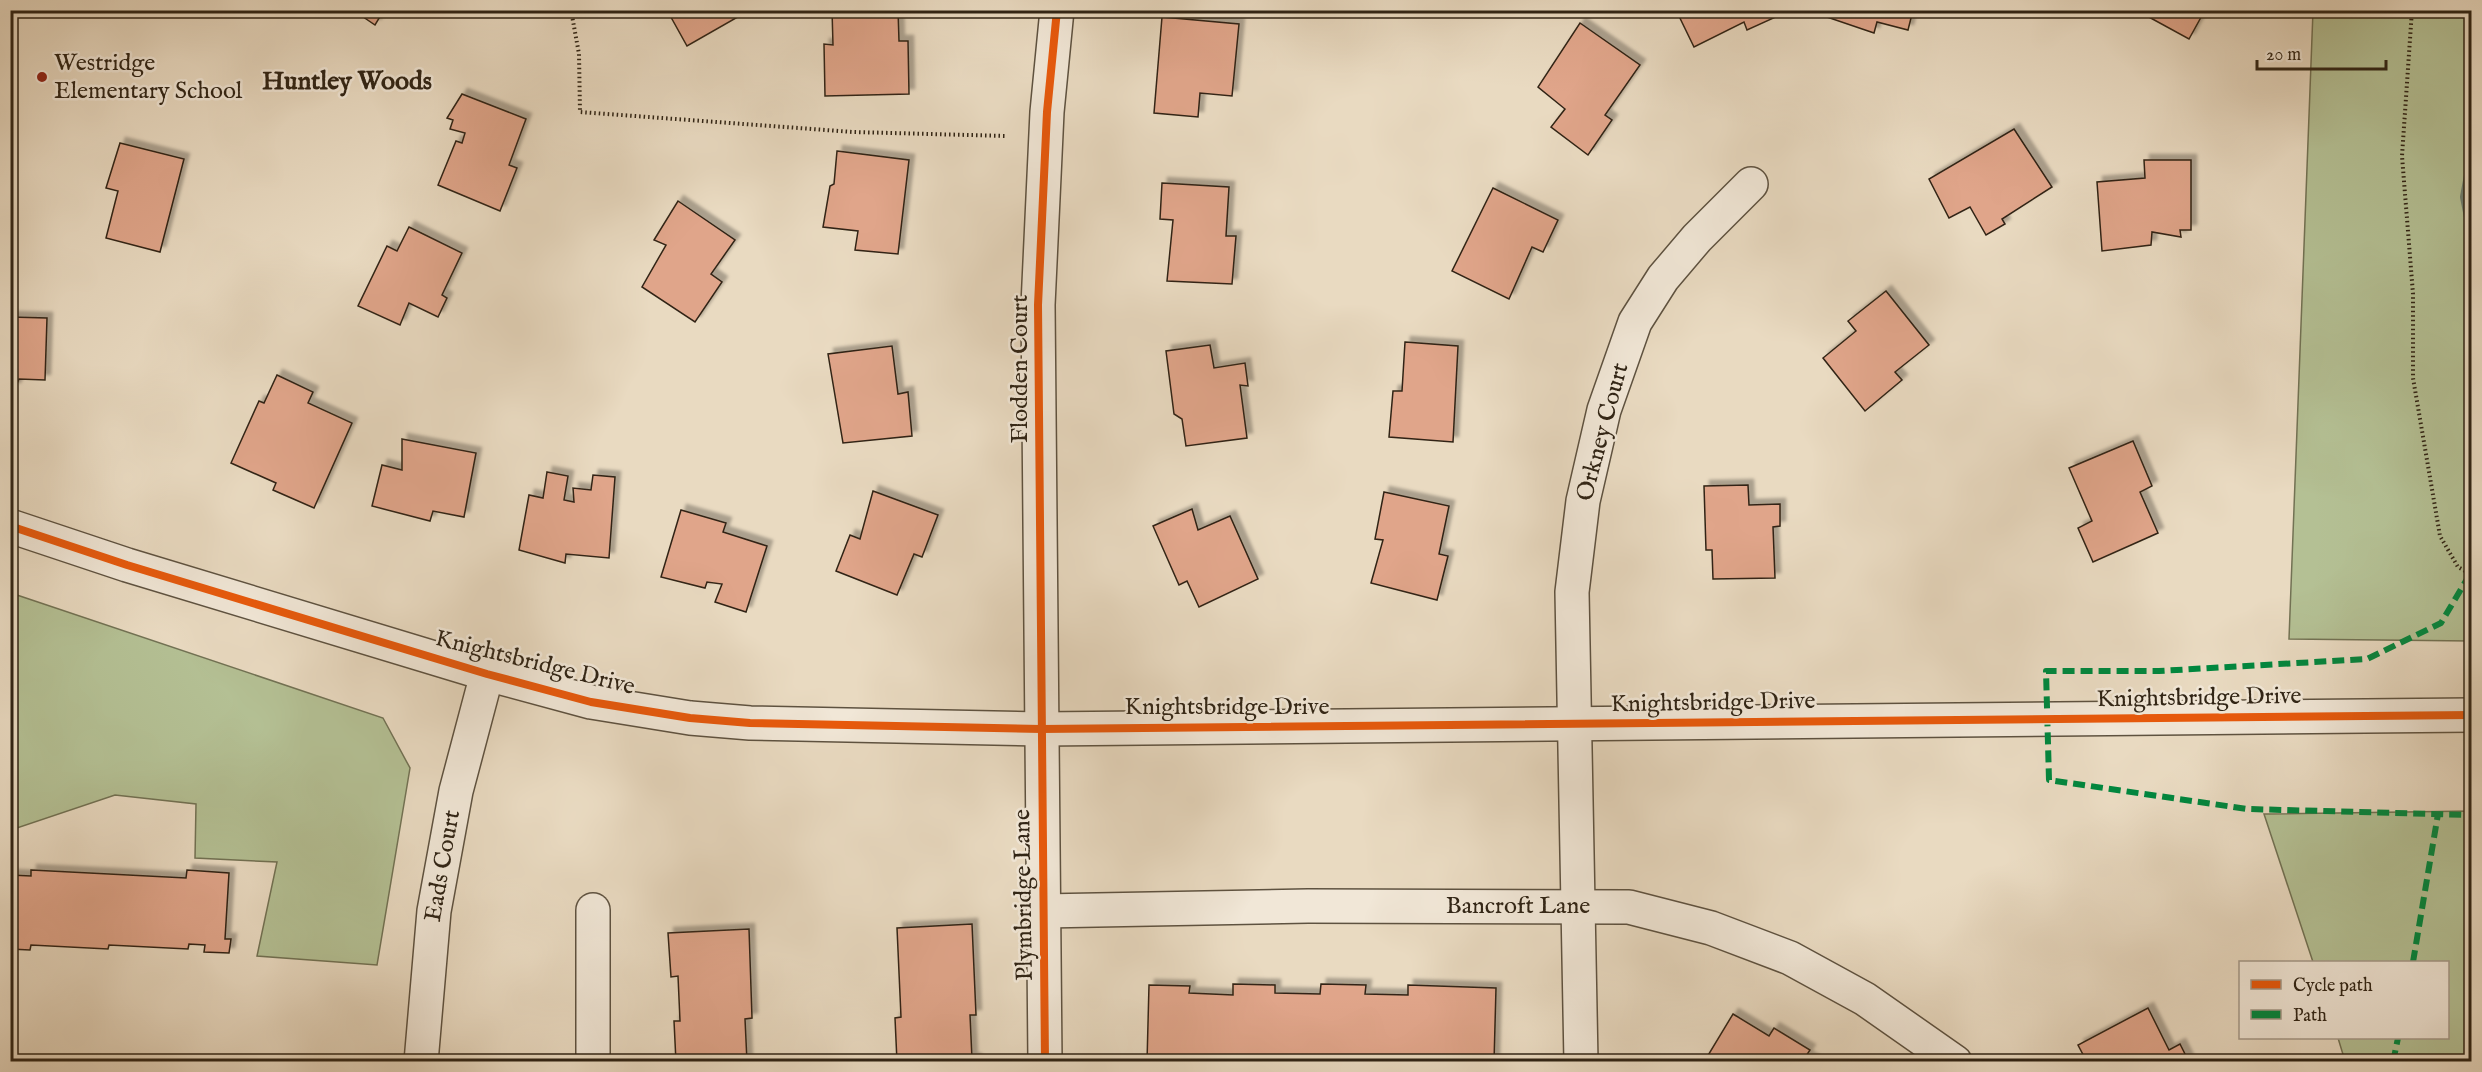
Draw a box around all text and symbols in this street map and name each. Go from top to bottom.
scale bar [2257,33,2386,71]
text: 20 m [2266,44,2301,67]
place label: Westridge Elementary School [54,48,243,107]
district label: Huntley Woods [262,65,432,98]
marker: Westridge Elementary School [35,70,49,84]
street label: Flodden Court [1005,295,1036,443]
street label: Orkney Court [1570,360,1636,504]
street label: Knightsbridge Drive [432,623,638,703]
street label: Knightsbridge Drive [2096,681,2302,715]
street label: Knightsbridge Drive [1610,686,1816,720]
street label: Knightsbridge Drive [1125,692,1329,723]
street label: Eads Court [418,808,468,924]
street label: Plymbridge Lane [1007,809,1041,981]
street label: Bancroft Lane [1446,891,1590,922]
legend [2239,961,2449,1039]
text: Cycle path [2293,975,2373,998]
text: Path [2293,1005,2327,1028]

